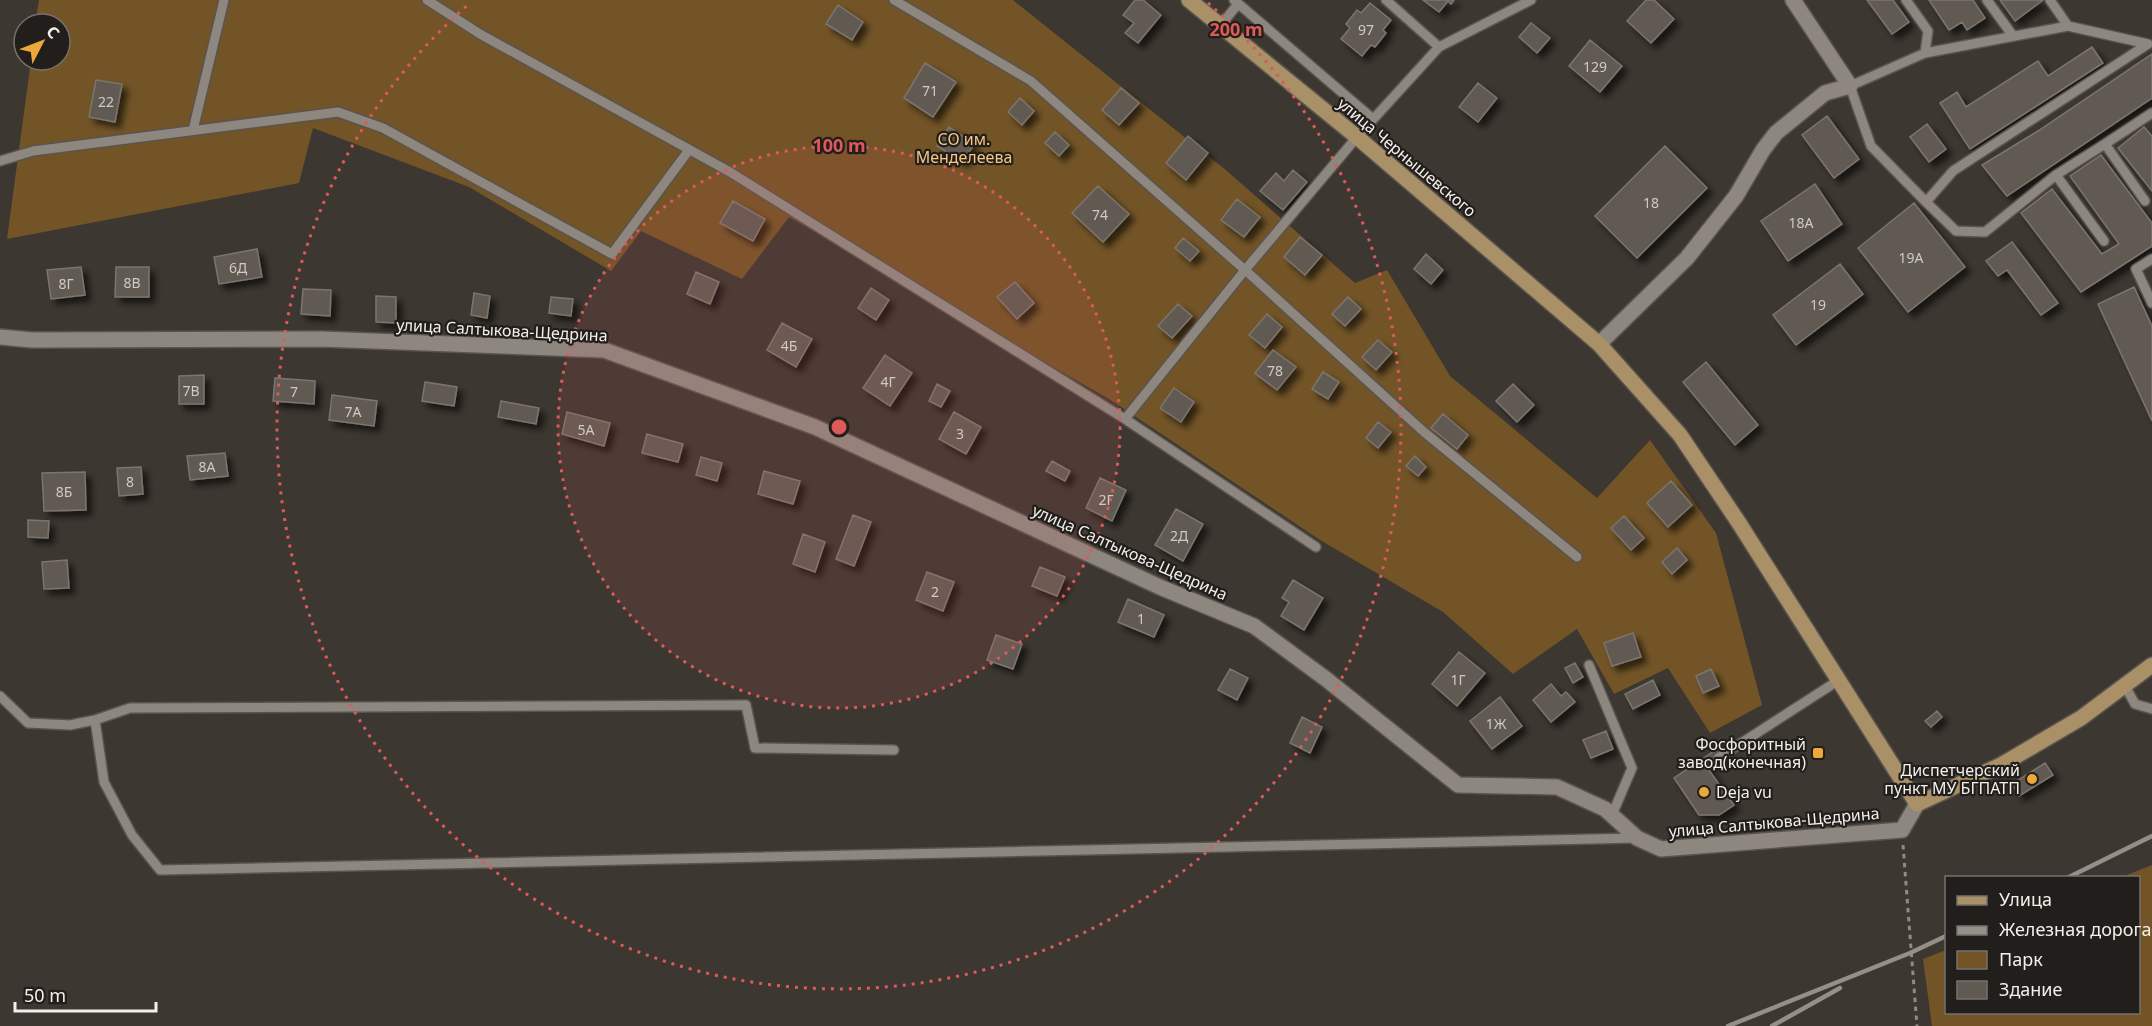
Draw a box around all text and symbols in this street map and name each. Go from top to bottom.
north arrow [12,12,72,72]
text: 200 m [1209,17,1263,41]
house number: 97 [1358,20,1374,39]
text: С [42,21,65,43]
house number: 129 [1583,57,1607,76]
house number: 71 [922,81,938,100]
house number: 22 [98,92,114,111]
street label: улица Чернышевского [1333,92,1481,222]
park label: СО им. Менделеева [916,128,1012,168]
text: 100 m [812,133,866,157]
house number: 18 [1643,193,1659,212]
house number: 74 [1092,205,1108,224]
house number: 18А [1789,213,1814,232]
house number: 19А [1899,248,1924,267]
house number: 6Д [229,258,248,277]
house number: 8В [123,273,141,292]
house number: 8Г [58,274,74,293]
house number: 19 [1810,295,1826,314]
street label: улица Салтыкова-Щедрина [396,313,608,347]
house number: 4Б [781,336,797,355]
house number: 78 [1267,361,1283,380]
house number: 4Г [880,372,896,391]
house number: 7В [182,381,200,400]
house number: 7 [290,382,298,401]
house number: 7А [345,402,362,421]
centre of rings [829,417,849,437]
house number: 5А [578,420,595,439]
house number: 3 [956,424,964,443]
house number: 8А [199,457,216,476]
house number: 8 [126,472,134,491]
house number: 8Б [56,482,72,501]
house number: 2Г [1098,490,1114,509]
street label: улица Салтыкова-Щедрина [1029,499,1231,605]
house number: 2Д [1170,526,1189,545]
house number: 2 [931,582,939,601]
house number: 1 [1137,609,1145,628]
house number: 1Г [1450,670,1466,689]
house number: 1Ж [1486,714,1507,733]
place label: Фосфоритный завод(конечная) [1678,733,1806,773]
marker: Фосфоритный завод(конечная) [1811,746,1825,760]
place label: Диспетчерский пункт МУ БГПАТП [1884,759,2020,799]
marker: Диспетчерский пункт МУ БГПАТП [2025,772,2039,786]
place label: Deja vu [1716,781,1772,803]
marker: Deja vu [1697,785,1711,799]
street label: улица Салтыкова-Щедрина [1668,802,1880,842]
legend [1945,876,2140,1014]
text: Улица [1999,887,2052,911]
text: Железная дорога [1999,917,2151,941]
text: Парк [1999,947,2043,971]
scale bar [15,975,156,1013]
text: Здание [1999,977,2063,1001]
text: 50 m [24,983,66,1007]

